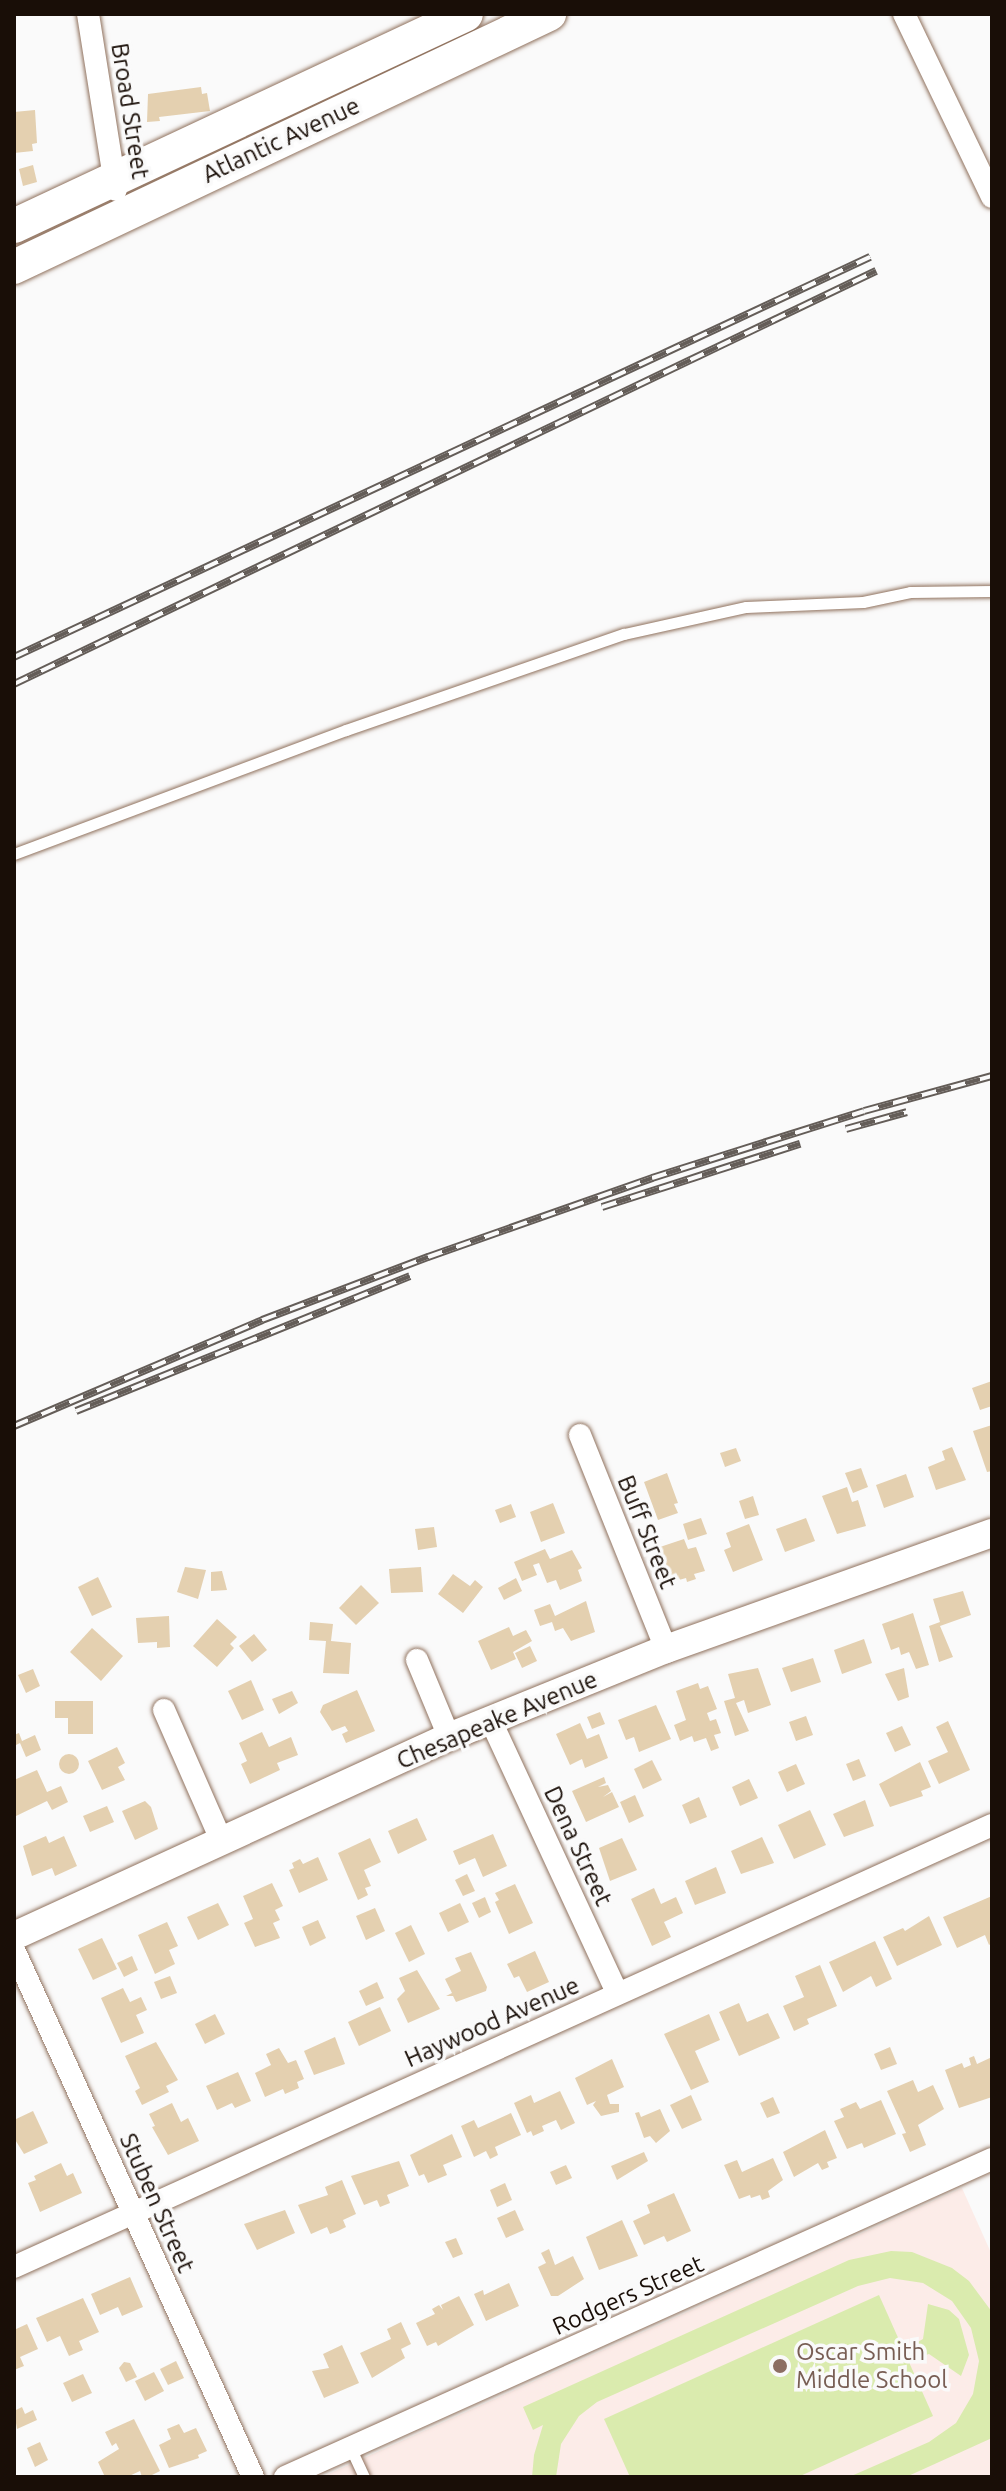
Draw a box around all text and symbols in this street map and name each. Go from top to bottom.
street label: Broad Street [105,41,155,181]
street label: Atlantic Avenue [198,91,364,189]
street label: Buff Street [611,1471,683,1593]
street label: Chesapeake Avenue [392,1665,602,1775]
street label: Dena Street [538,1782,618,1910]
street label: Haywood Avenue [400,1971,584,2073]
street label: Stuben Street [114,2129,200,2277]
street label: Rodgers Street [548,2249,708,2341]
place label: Oscar Smith Middle School [796,2338,948,2394]
marker: Oscar Smith Middle School [771,2357,789,2375]

